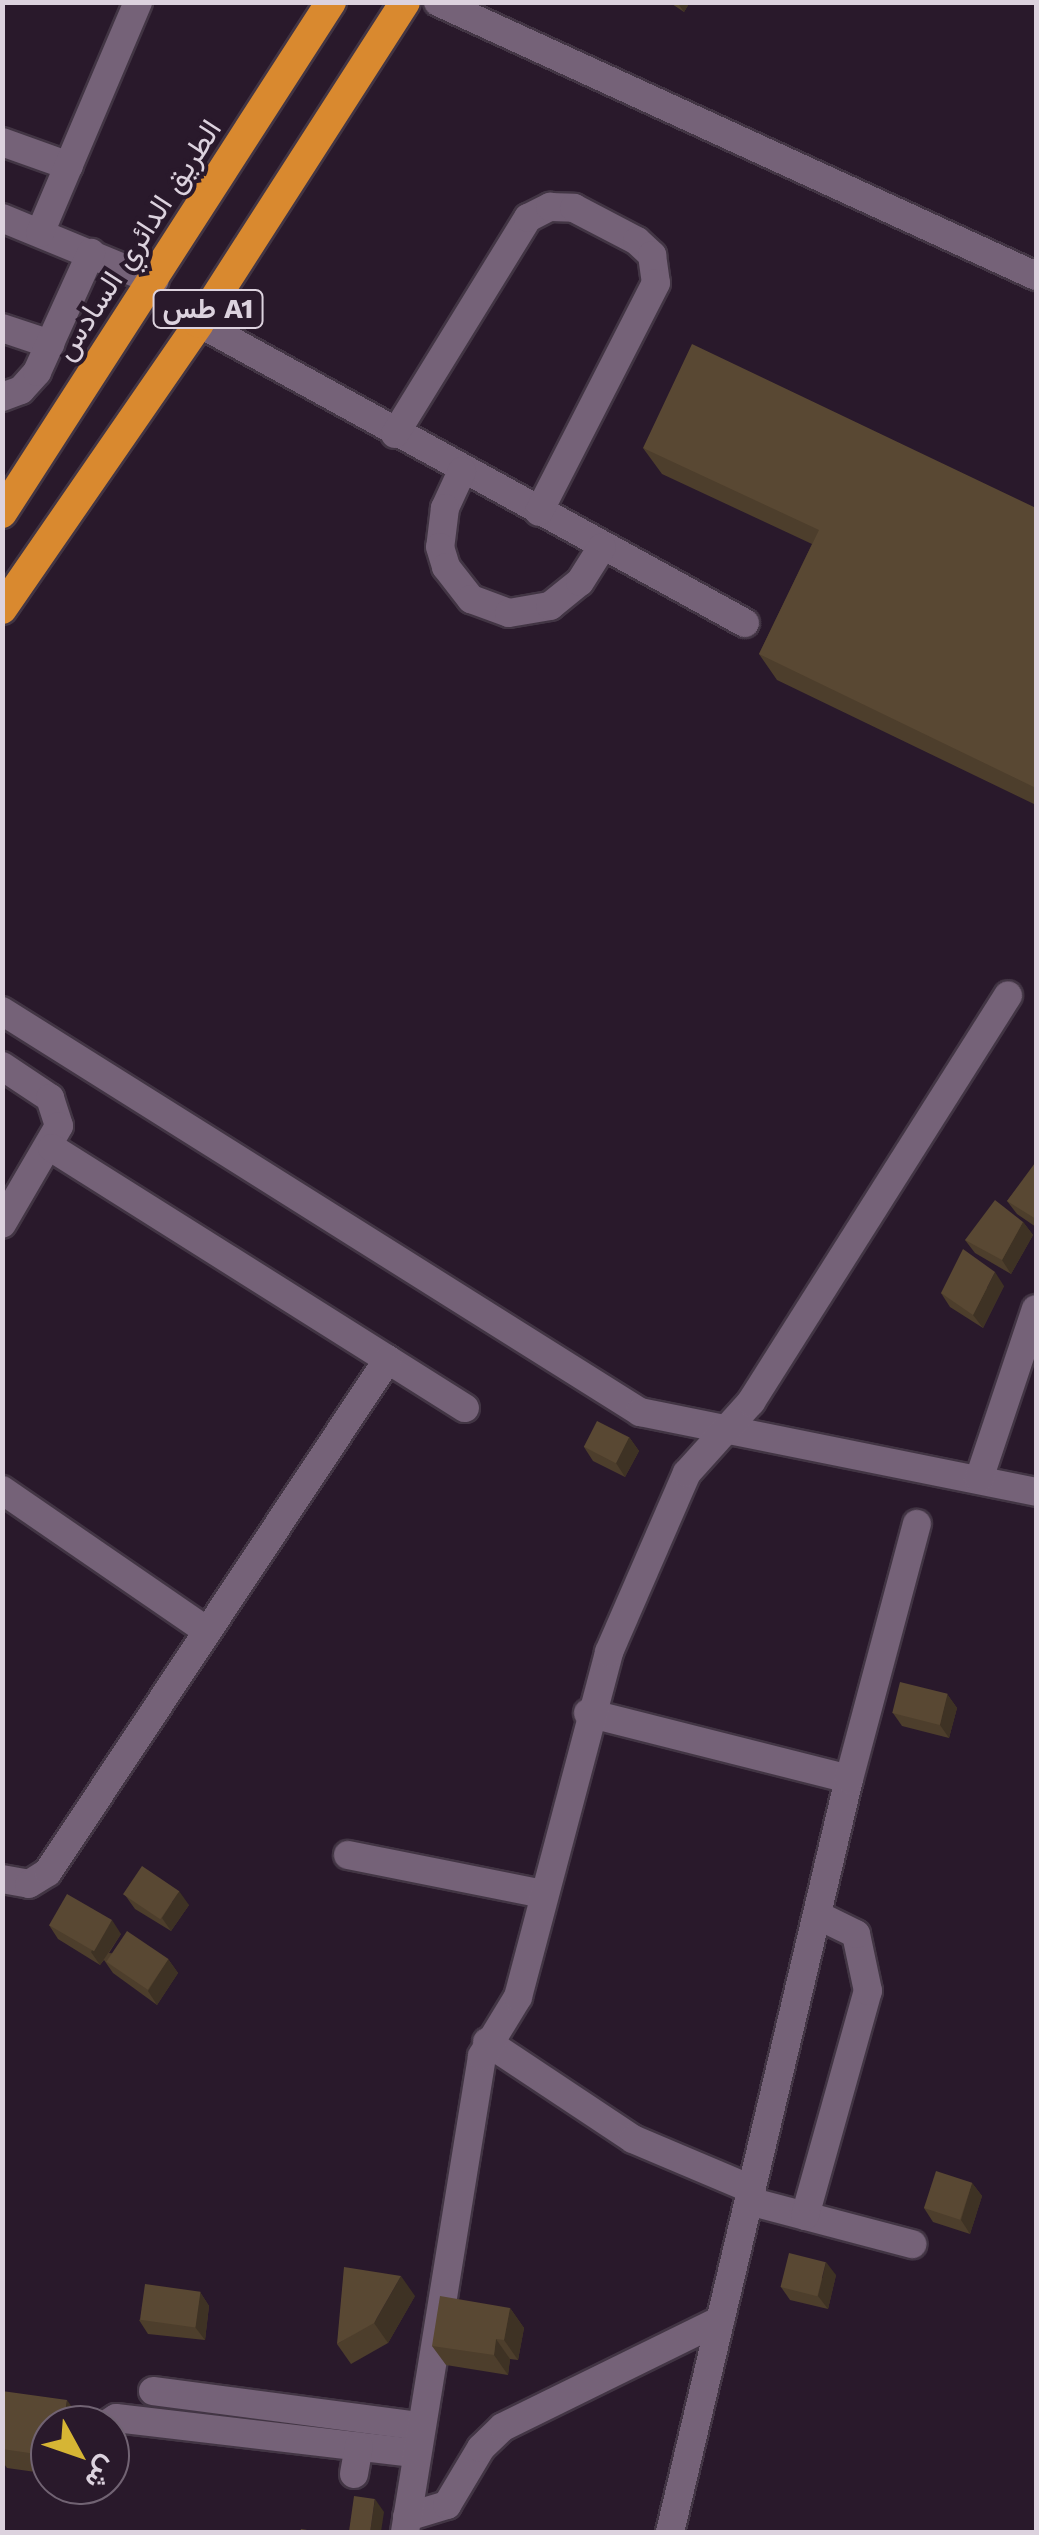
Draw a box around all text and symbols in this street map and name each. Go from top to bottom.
street label: الطريق الدائري السادس [47,113,229,367]
road number: طس A1 [150,286,266,332]
north arrow [30,2405,130,2505]
text: ش [78,2450,125,2497]

